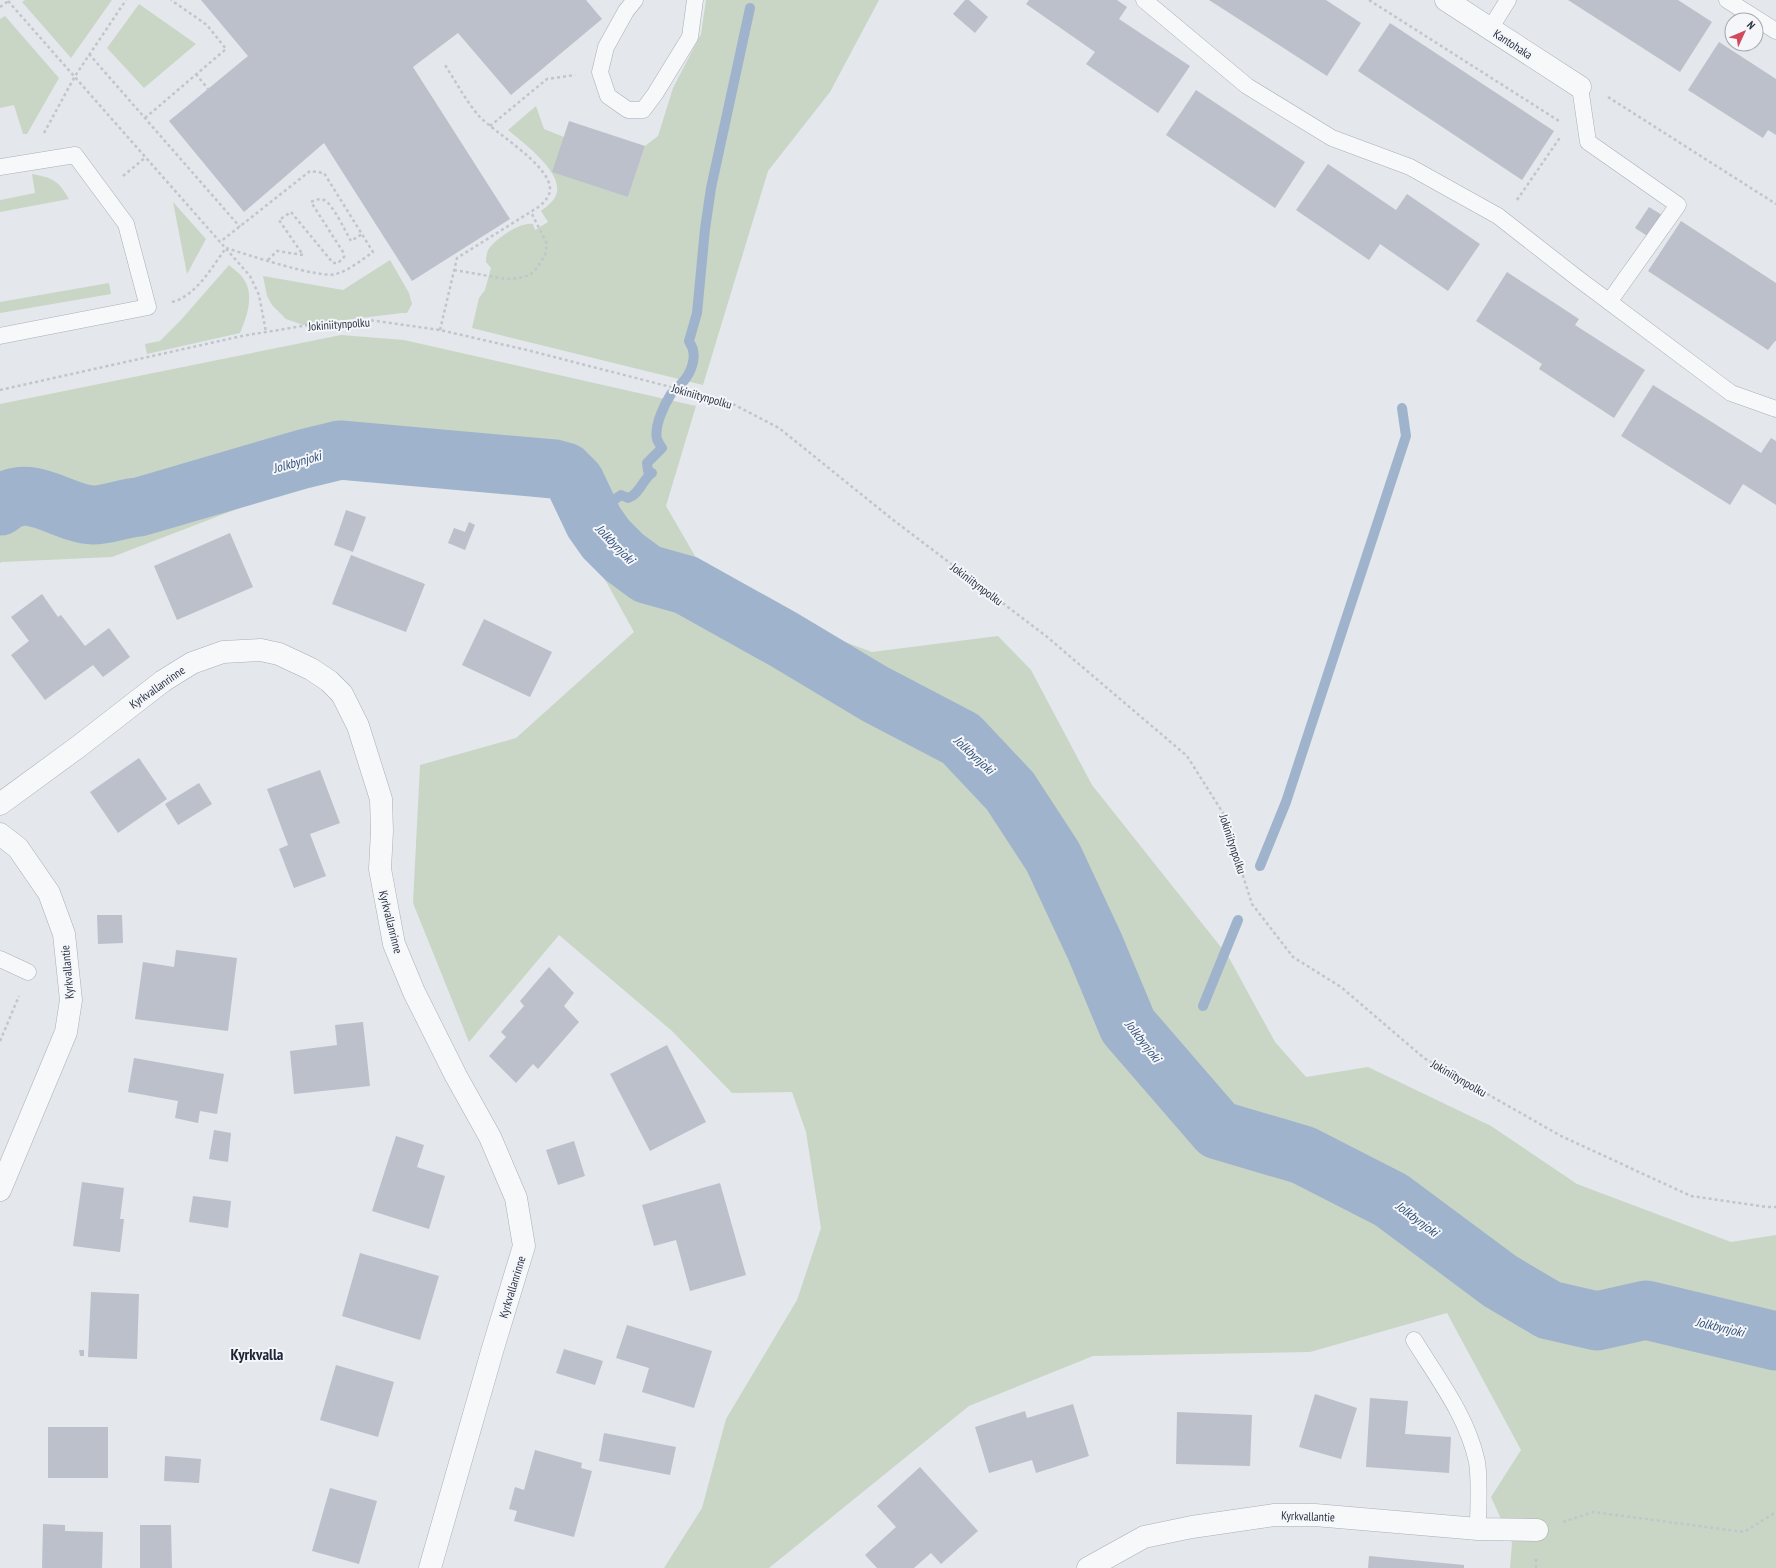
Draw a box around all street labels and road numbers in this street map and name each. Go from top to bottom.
street label: Kantohaka [1491,26,1536,62]
street label: Jokiniitynpolku [307,314,370,334]
street label: Jokiniitynpolku [669,380,734,412]
street label: Jokiniitynpolku [947,559,1006,609]
street label: Kyrkvallanrinne [126,662,188,712]
street label: Jokiniitynpolku [1216,811,1250,876]
street label: Kyrkvallanrinne [376,889,406,955]
street label: Kyrkvallantie [57,944,77,999]
street label: Jokiniitynpolku [1428,1056,1490,1100]
street label: Kyrkvallanrinne [495,1254,529,1320]
street label: Kyrkvallantie [1281,1508,1335,1524]

